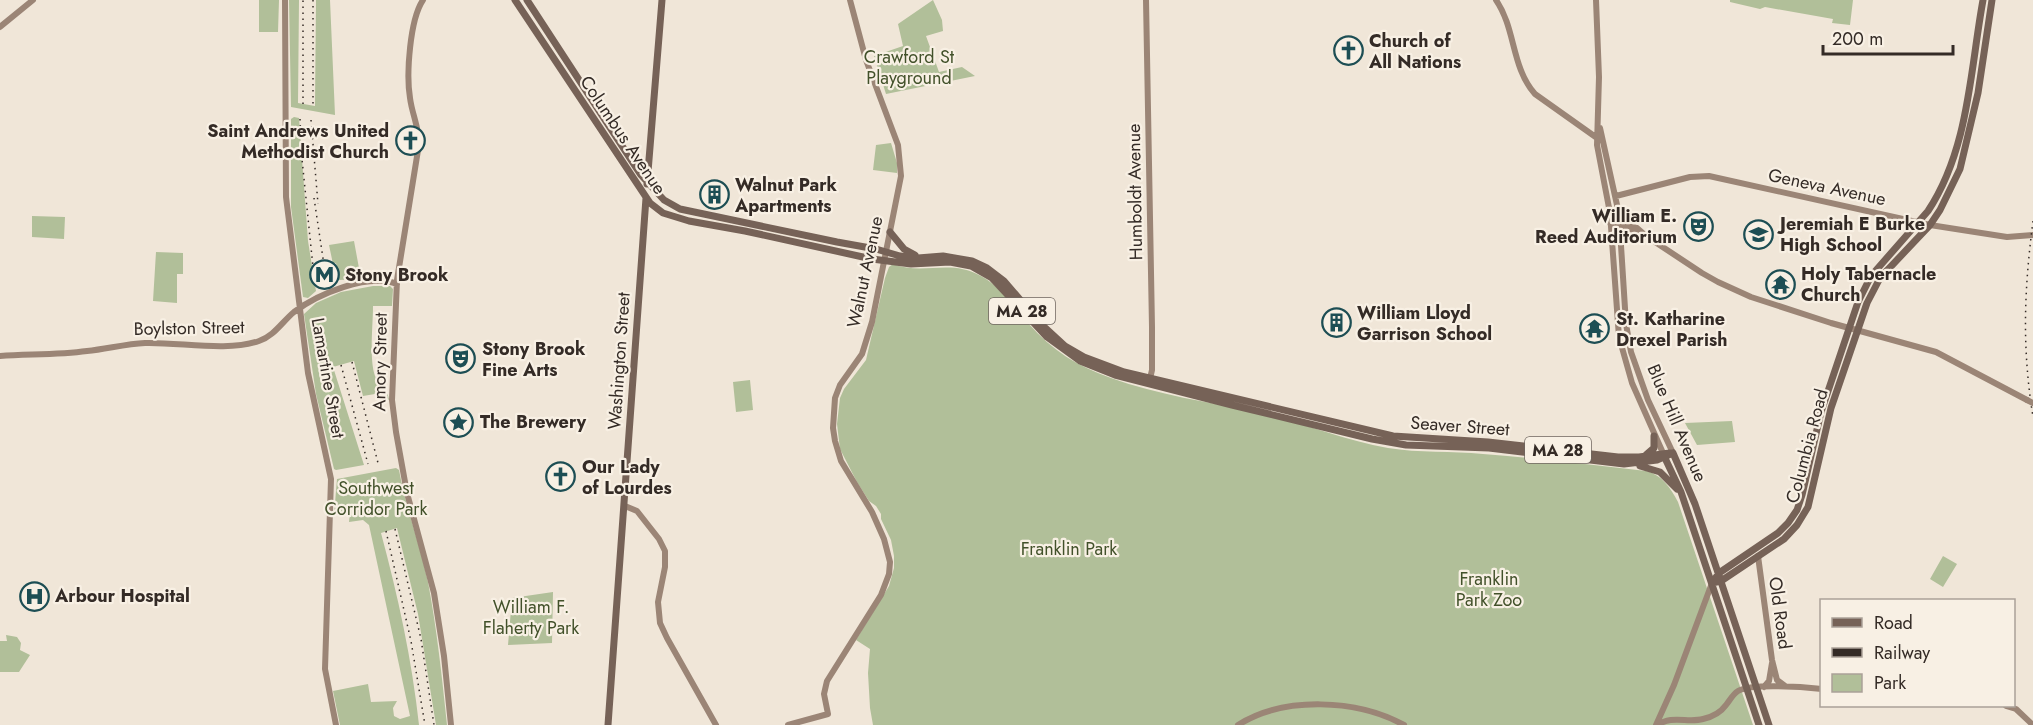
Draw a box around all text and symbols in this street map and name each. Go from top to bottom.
scale bar [1823,18,1954,56]
text: 200 m [1832,26,1883,52]
place label: Church of All Nations [1368,28,1461,75]
church icon: Church of All Nations [1332,35,1364,67]
park label: Crawford St Playground [864,44,955,91]
street label: Columbus Avenue [574,70,672,200]
place label: Saint Andrews United Methodist Church [207,118,389,165]
street label: Humboldt Avenue [1121,123,1149,261]
church icon: Saint Andrews United Methodist Church [394,125,426,157]
street label: Geneva Avenue [1766,162,1888,212]
place label: Walnut Park Apartments [734,172,838,219]
building icon: Walnut Park Apartments [698,179,730,211]
place label: William E. Reed Auditorium [1535,203,1677,250]
theatre icon: William E. Reed Auditorium [1682,210,1714,242]
place label: Jeremiah E Burke High School [1777,211,1925,258]
street label: Walnut Avenue [840,214,890,330]
school or university icon: Jeremiah E Burke High School [1743,218,1775,250]
metro station icon: Stony Brook [308,259,340,291]
place label: Holy Tabernacle Church [1801,261,1936,308]
place label: Stony Brook [345,262,449,288]
temple icon: Holy Tabernacle Church [1764,268,1796,300]
street label: Washington Street [601,291,637,431]
road number: MA 28 [989,298,1055,324]
place label: William Lloyd Garrison School [1357,300,1492,347]
place label: St. Katharine Drexel Parish [1616,306,1727,353]
building icon: William Lloyd Garrison School [1320,307,1352,339]
street label: Amory Street [366,312,394,412]
temple icon: St. Katharine Drexel Parish [1579,313,1611,345]
street label: Boylston Street [133,314,245,342]
street label: Lamartine Street [305,316,351,441]
place label: Stony Brook Fine Arts [482,336,586,383]
theatre icon: Stony Brook Fine Arts [445,343,477,375]
street label: Blue Hill Avenue [1640,360,1714,486]
street label: Columbia Road [1779,386,1835,506]
place icon: The Brewery [443,406,475,438]
place label: The Brewery [480,409,587,435]
street label: Seaver Street [1410,410,1511,442]
road number: MA 28 [1525,437,1591,463]
place label: Our Lady of Lourdes [582,454,672,501]
church icon: Our Lady of Lourdes [545,461,577,493]
park label: Southwest Corridor Park [325,475,428,522]
park label: Franklin Park [1021,536,1117,562]
park label: Franklin Park Zoo [1456,566,1522,613]
street label: Old Road [1762,575,1798,651]
hospital icon: Arbour Hospital [18,580,50,612]
place label: Arbour Hospital [54,583,190,609]
park label: William F. Flaherty Park [483,594,579,641]
legend [1820,599,2015,707]
text: Road [1874,610,1913,636]
text: Railway [1874,640,1930,666]
text: Park [1874,670,1906,696]

